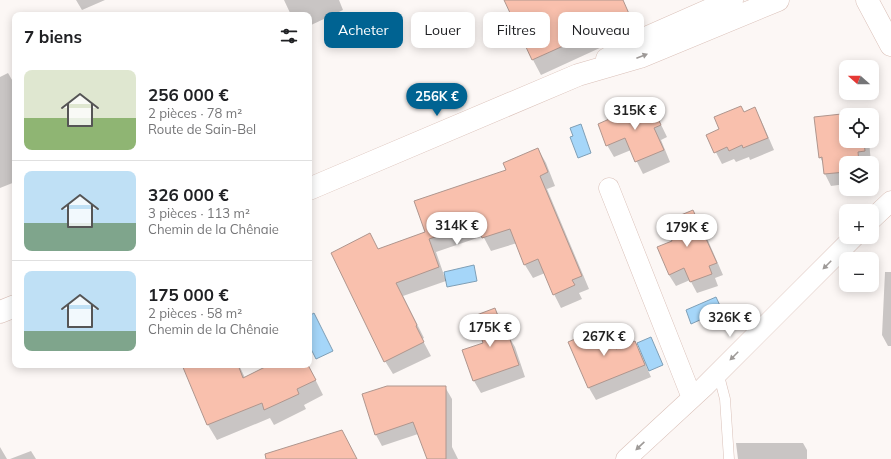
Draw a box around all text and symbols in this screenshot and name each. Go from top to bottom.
chip: Acheter [324,12,403,48]
chip: Louer [411,12,475,48]
chip: Filtres [483,12,550,48]
chip: Nouveau [558,12,644,48]
icon: filters [278,25,300,47]
text: 7 biens [24,26,82,47]
one-way arrow [637,53,649,59]
north arrow [839,60,879,100]
map controls [839,60,879,292]
pin: 256K € [404,83,470,117]
text: 256 000 € [148,84,229,105]
icon: home [56,86,104,134]
text: 256K € [415,88,459,104]
pin: 315K € [602,97,668,131]
text: 315K € [613,102,657,118]
text: 2 pièces · 78 m² [148,105,242,121]
button: locate [839,108,879,148]
text: Route de Sain-Bel [148,121,256,137]
button: layers [839,156,879,196]
text: 326 000 € [148,184,229,205]
icon: home [56,187,104,235]
button: + [839,204,879,244]
text: 3 pièces · 113 m² [148,205,250,221]
pin: 314K € [424,212,490,246]
pin: 179K € [654,214,720,248]
text: 314K € [435,217,479,233]
text: 179K € [665,219,709,235]
text: Chemin de la Chênaie [148,221,279,237]
button: − [839,252,879,292]
one-way arrow [822,260,832,269]
text: 175 000 € [148,284,229,305]
icon: home [56,287,104,335]
pin: 326K € [697,304,763,338]
text: 2 pièces · 58 m² [148,305,242,321]
text: 326K € [708,309,752,325]
pin: 175K € [457,314,523,348]
text: 175K € [468,319,512,335]
text: Chemin de la Chênaie [148,321,279,337]
pin: 267K € [571,323,637,357]
text: 267K € [582,328,626,344]
one-way arrow [730,351,739,361]
one-way arrow [635,441,645,450]

